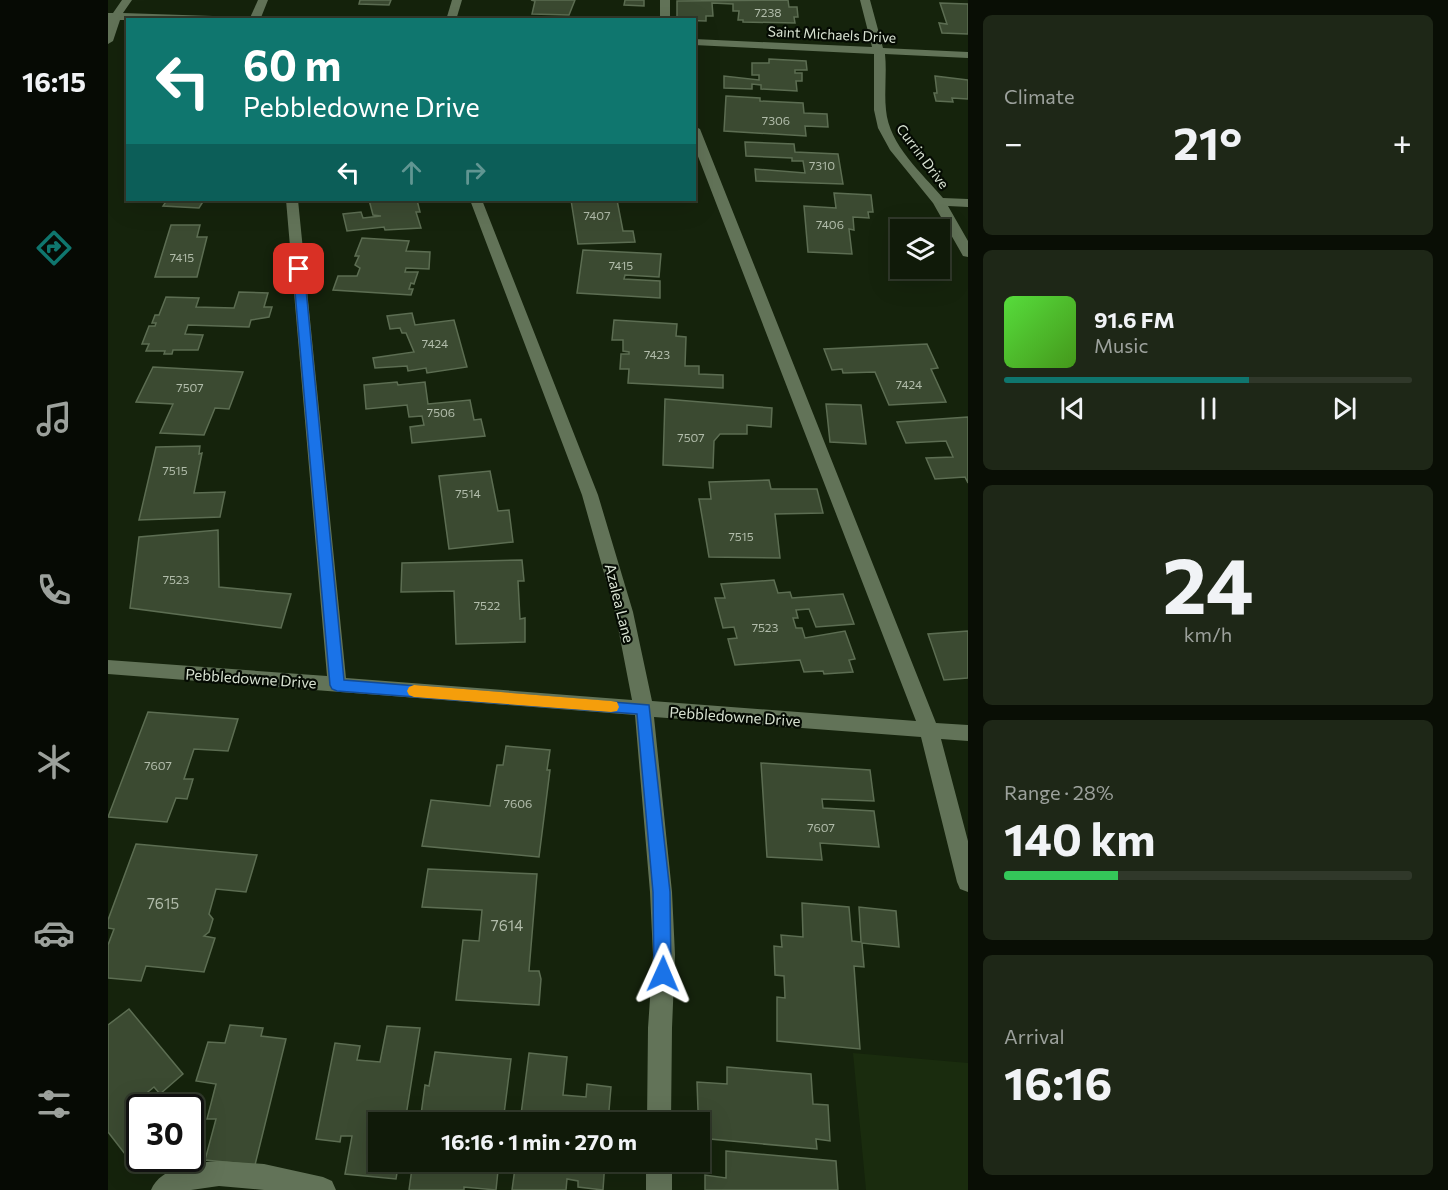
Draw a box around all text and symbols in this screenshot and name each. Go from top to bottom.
house number: 7238 [754,5,782,19]
street label: Saint Michaels Drive [767,22,897,46]
text: 60 m [243,38,342,90]
icon: left [144,42,222,120]
text: 16:15 [22,65,86,98]
text: Climate [1004,84,1074,108]
text: Pebbledowne Drive [243,90,480,123]
house number: 7306 [762,113,790,127]
text: 21° [1173,114,1242,169]
street label: Currin Drive [893,120,953,192]
text: − [1004,121,1023,162]
text: + [1393,121,1412,162]
icon: left [332,156,365,189]
icon: ahead [395,156,428,189]
icon: right [458,156,491,189]
house number: 7310 [809,158,835,172]
house number: 7407 [584,208,610,222]
house number: 7406 [816,217,844,231]
map controls [890,219,950,279]
button: layers [890,219,950,279]
icon: directions [33,227,75,269]
pin [273,243,324,294]
house number: 7415 [170,250,194,264]
icon: arrive [282,252,315,285]
house number: 7415 [609,258,633,272]
text: 91.6 FM [1094,306,1175,333]
text: Music [1094,333,1148,357]
house number: 7424 [422,336,448,350]
house number: 7423 [644,347,670,361]
house number: 7424 [896,377,922,391]
house number: 7507 [176,380,204,394]
icon: previous [1056,392,1089,425]
icon: pause [1192,392,1225,425]
icon: next [1328,392,1361,425]
icon: music [33,398,75,440]
house number: 7506 [427,405,455,419]
house number: 7507 [677,430,705,444]
house number: 7515 [162,463,188,477]
house number: 7514 [455,486,481,500]
house number: 7515 [728,529,754,543]
text: 24 [1162,535,1254,630]
street label: Azalea Lane [601,562,639,645]
icon: phone [33,569,75,611]
house number: 7523 [163,572,189,586]
house number: 7522 [474,598,501,612]
house number: 7523 [752,620,778,634]
text: km/h [1184,622,1232,646]
street label: Pebbledowne Drive [185,664,317,692]
street label: Pebbledowne Drive [669,702,801,730]
icon: climate [33,741,75,783]
house number: 7607 [144,758,172,772]
text: Range · 28% [1004,780,1114,804]
house number: 7606 [504,796,532,810]
text: 140 km [1004,810,1156,865]
house number: 7607 [807,820,835,834]
house number: 7615 [147,894,179,912]
icon: car [33,912,75,954]
house number: 7614 [491,916,523,934]
position arrow [631,942,695,1006]
text: Arrival [1004,1024,1065,1048]
text: 16:16 [1004,1054,1112,1109]
icon: filters [33,1083,75,1125]
speed limit sign: 30 [126,1094,204,1172]
text: 16:16 · 1 min · 270 m [441,1128,637,1155]

